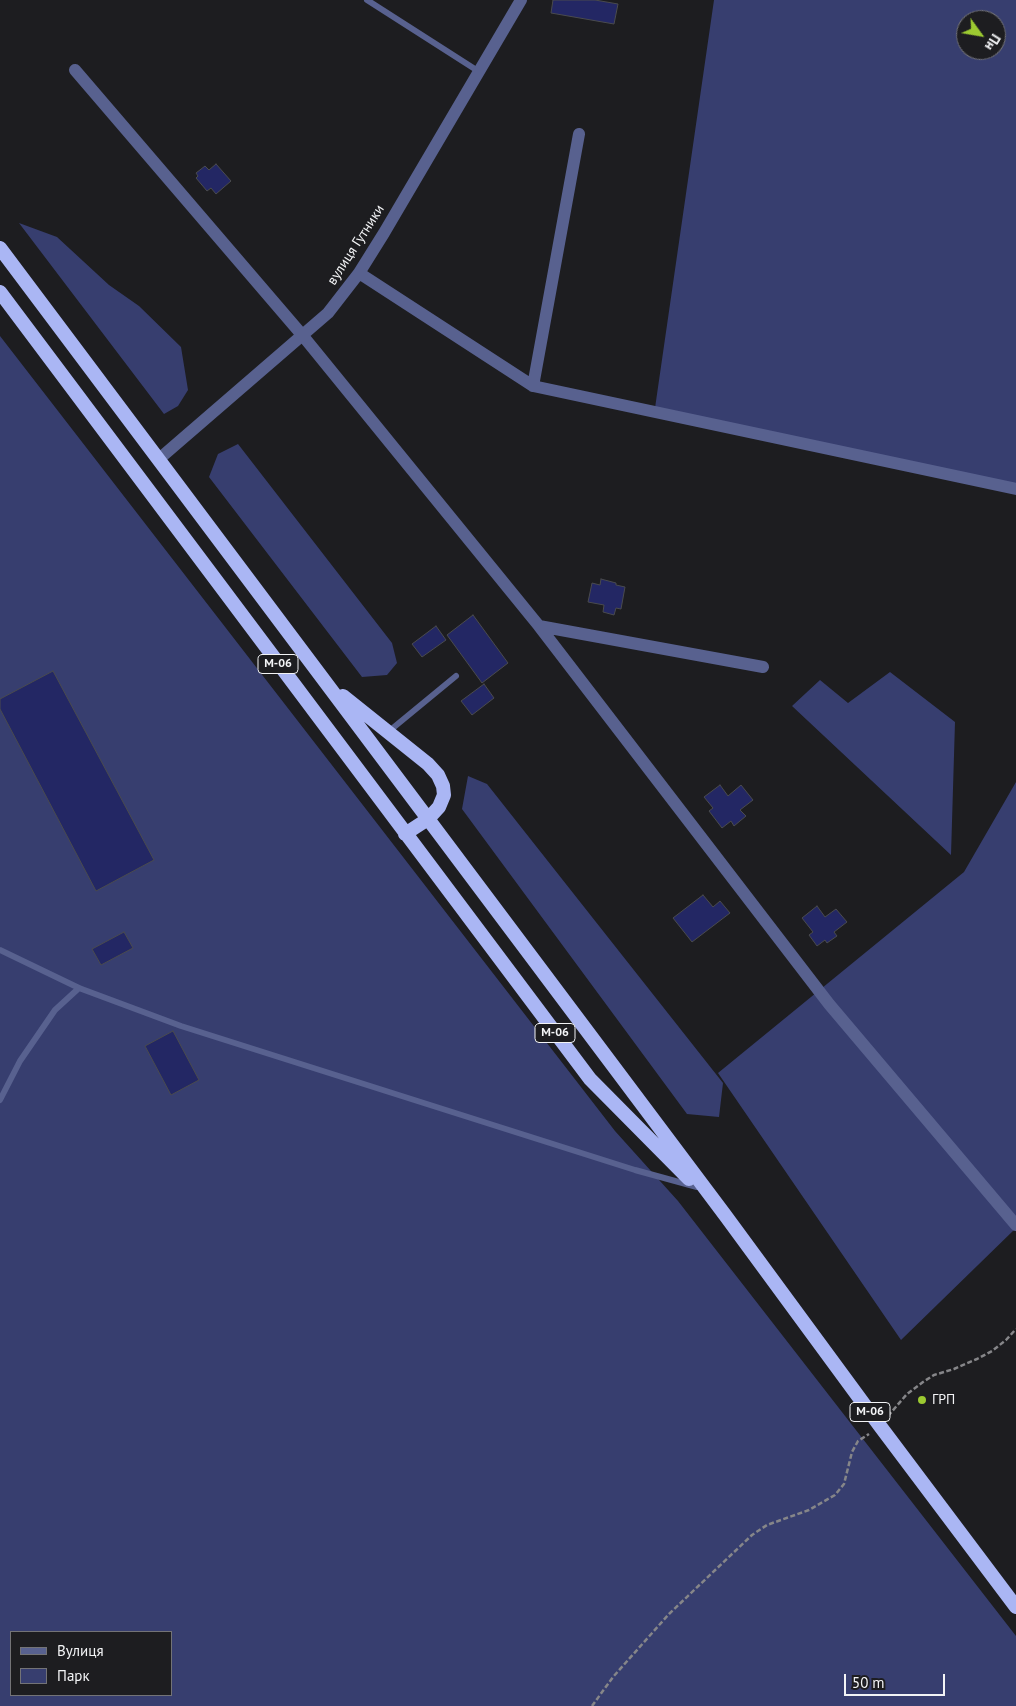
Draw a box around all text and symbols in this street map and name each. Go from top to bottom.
north arrow [956,10,1006,60]
text: Пн [981,31,1005,54]
street label: вулиця Гутники [324,202,388,288]
road number: М-06 [258,654,298,674]
road number: М-06 [535,1024,575,1042]
place label: ГРП [932,1392,955,1408]
marker: ГРП [916,1394,928,1406]
road number: М-06 [850,1402,890,1421]
legend [10,1631,172,1696]
text: Вулиця [57,1641,104,1660]
scale bar [846,1664,947,1696]
text: Парк [57,1666,90,1685]
text: 50 m [852,1673,885,1692]

